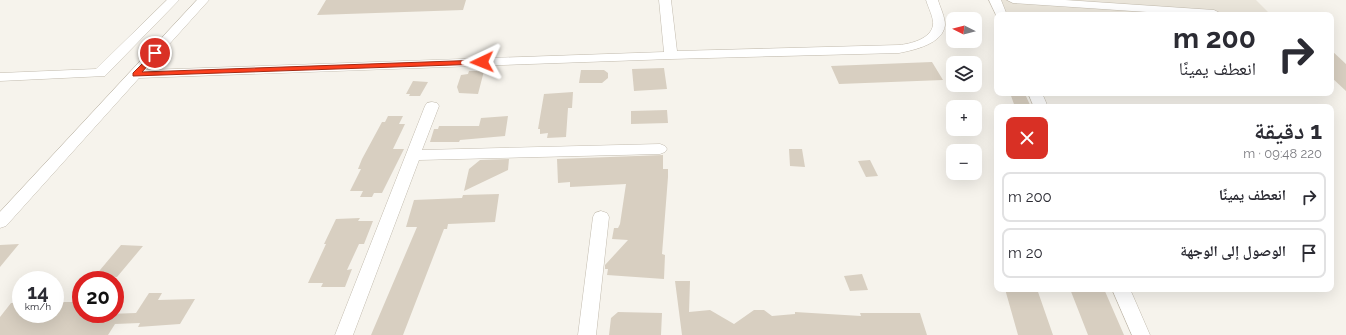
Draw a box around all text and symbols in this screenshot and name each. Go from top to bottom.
north arrow [946,12,982,48]
map controls [946,12,982,180]
text: 200 m [1173,22,1256,55]
icon: right [1270,28,1322,80]
pin [138,36,172,70]
position arrow [461,41,503,83]
icon: arrive [144,42,166,64]
button: layers [946,56,982,92]
text: انعطف يمينًا [1179,58,1256,79]
button: + [946,100,982,136]
text: 1 دقيقة [1254,116,1322,145]
button: close [1006,117,1048,159]
button: − [946,144,982,180]
text: 220 m · 09:48 [1243,146,1322,161]
text: انعطف يمينًا [1219,186,1286,204]
icon: right [1298,186,1320,208]
text: 200 m [1008,188,1052,206]
text: الوصول إلى الوجهة [1180,242,1286,260]
icon: arrive [1298,242,1320,264]
text: 20 m [1008,244,1043,262]
speed limit sign: 20 [72,271,124,323]
text: 14 [27,280,49,304]
text: km/h [25,301,51,312]

